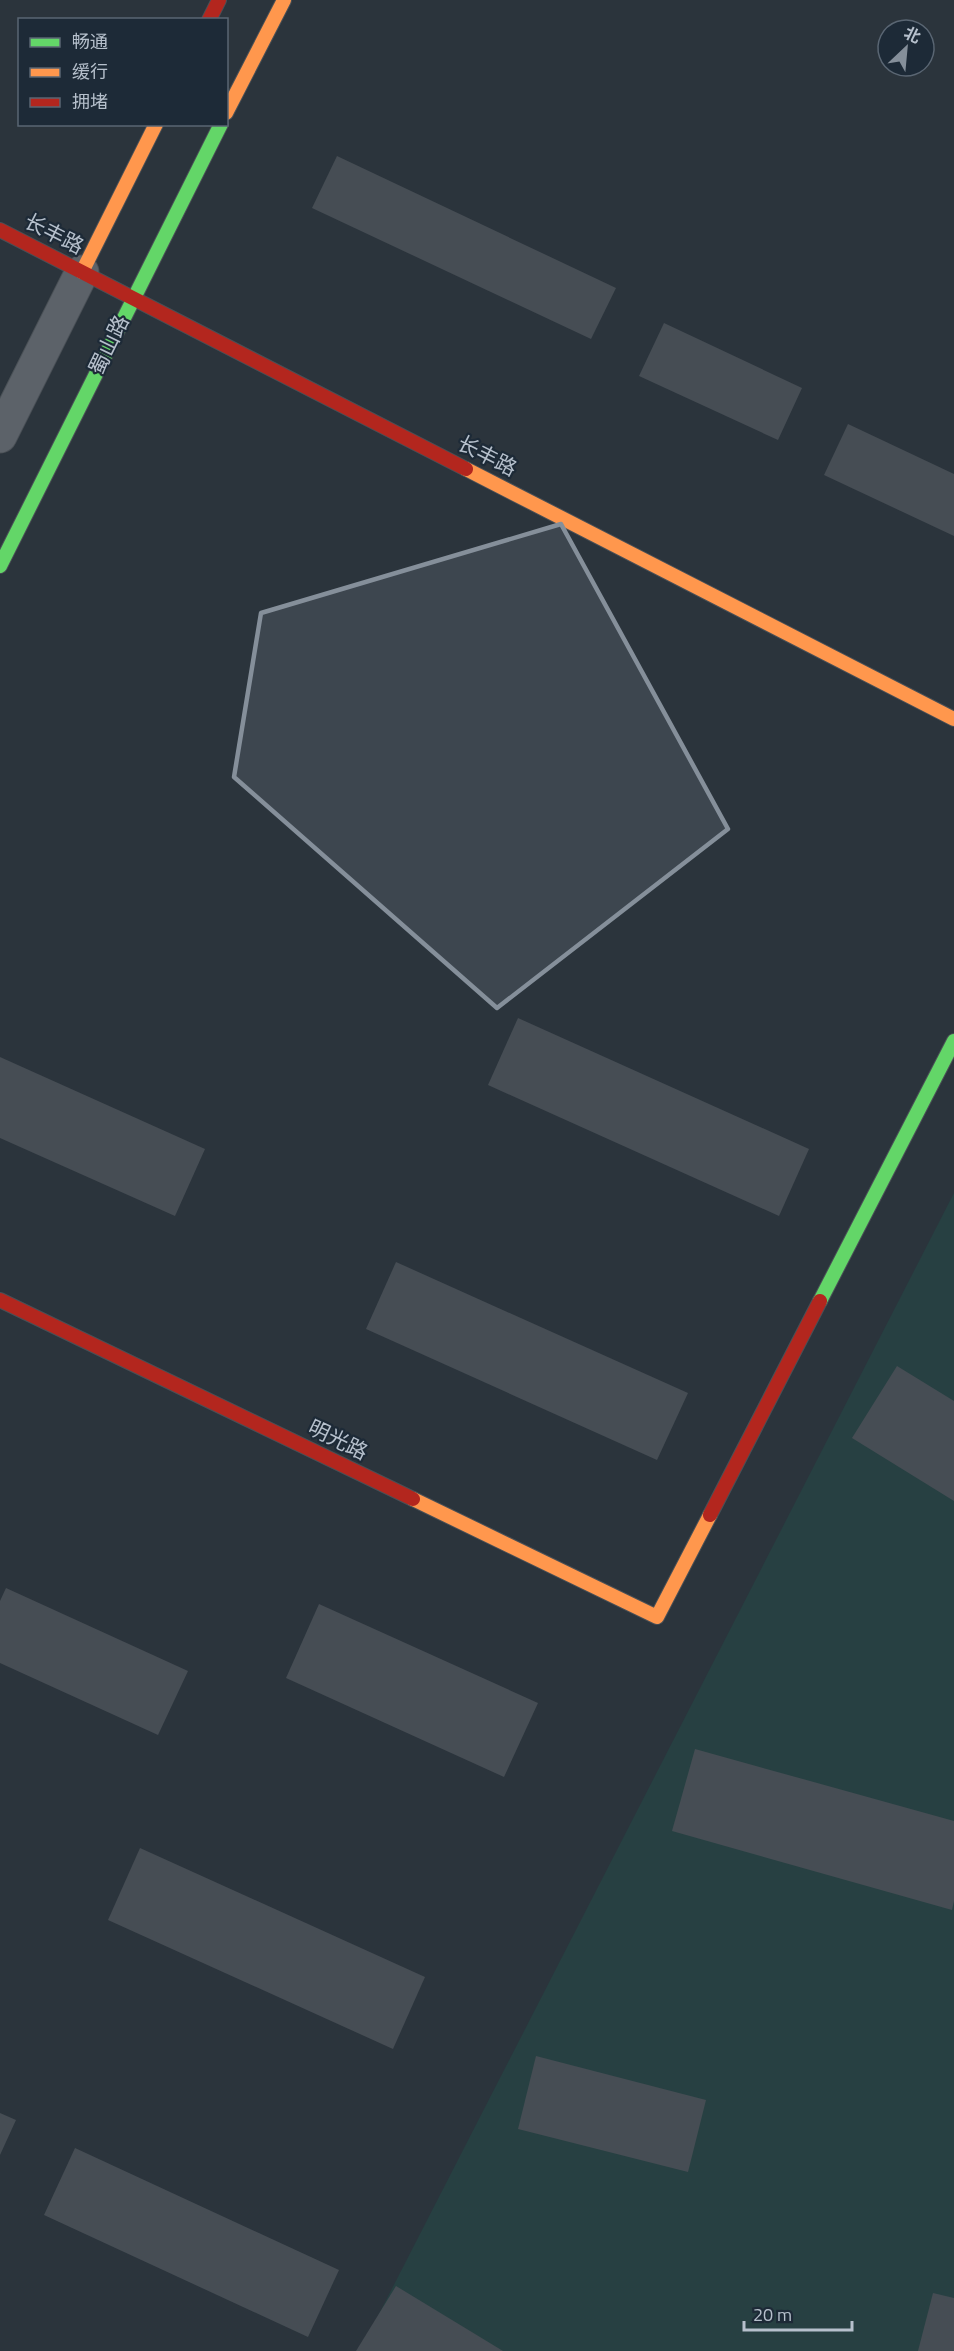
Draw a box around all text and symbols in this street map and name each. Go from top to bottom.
legend [18,18,228,126]
north arrow [876,18,936,78]
text: 北 [900,20,925,49]
text: 畅通 [72,28,108,55]
text: 缓行 [72,58,108,85]
text: 拥堵 [72,88,108,115]
street label: 长丰路 [19,205,90,262]
street label: 蜀山路 [80,309,136,380]
street label: 长丰路 [452,427,523,484]
street label: 明光路 [303,1411,374,1467]
scale bar [744,2294,852,2332]
text: 20 m [753,2301,792,2328]

